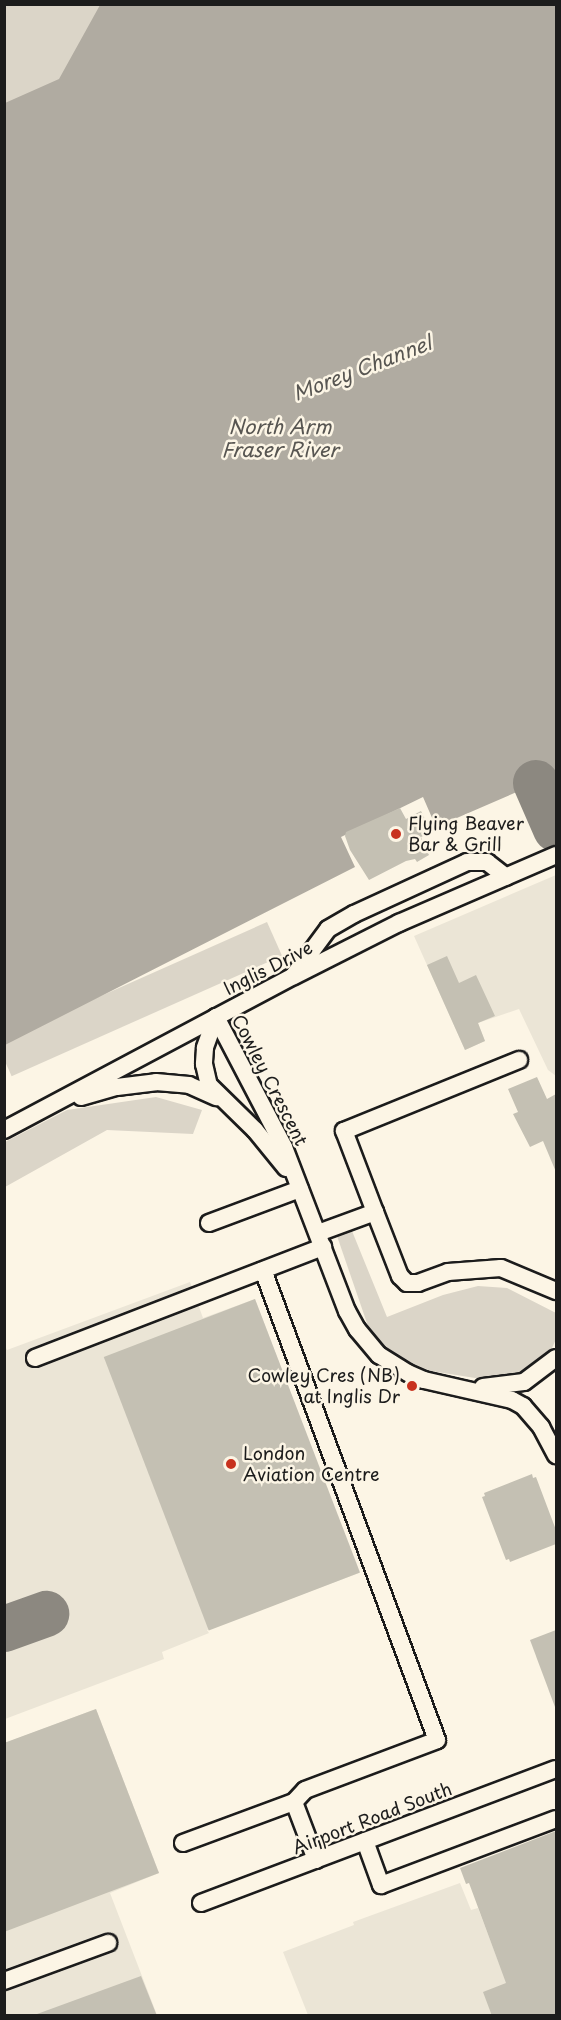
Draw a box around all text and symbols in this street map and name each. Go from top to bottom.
water label: Morey Channel [289,330,435,406]
water label: North Arm Fraser River [222,415,338,462]
place label: Flying Beaver Bar & Grill [408,813,524,856]
marker: Flying Beaver Bar & Grill [389,827,403,841]
street label: Inglis Drive [220,936,316,1000]
street label: Cowley Crescent [228,1011,312,1149]
place label: Cowley Cres (NB) at Inglis Dr [247,1365,400,1408]
marker: Cowley Cres (NB) at Inglis Dr [405,1379,419,1393]
place label: London Aviation Centre [243,1443,379,1486]
marker: London Aviation Centre [224,1457,238,1471]
street label: Airport Road South [289,1778,455,1858]

